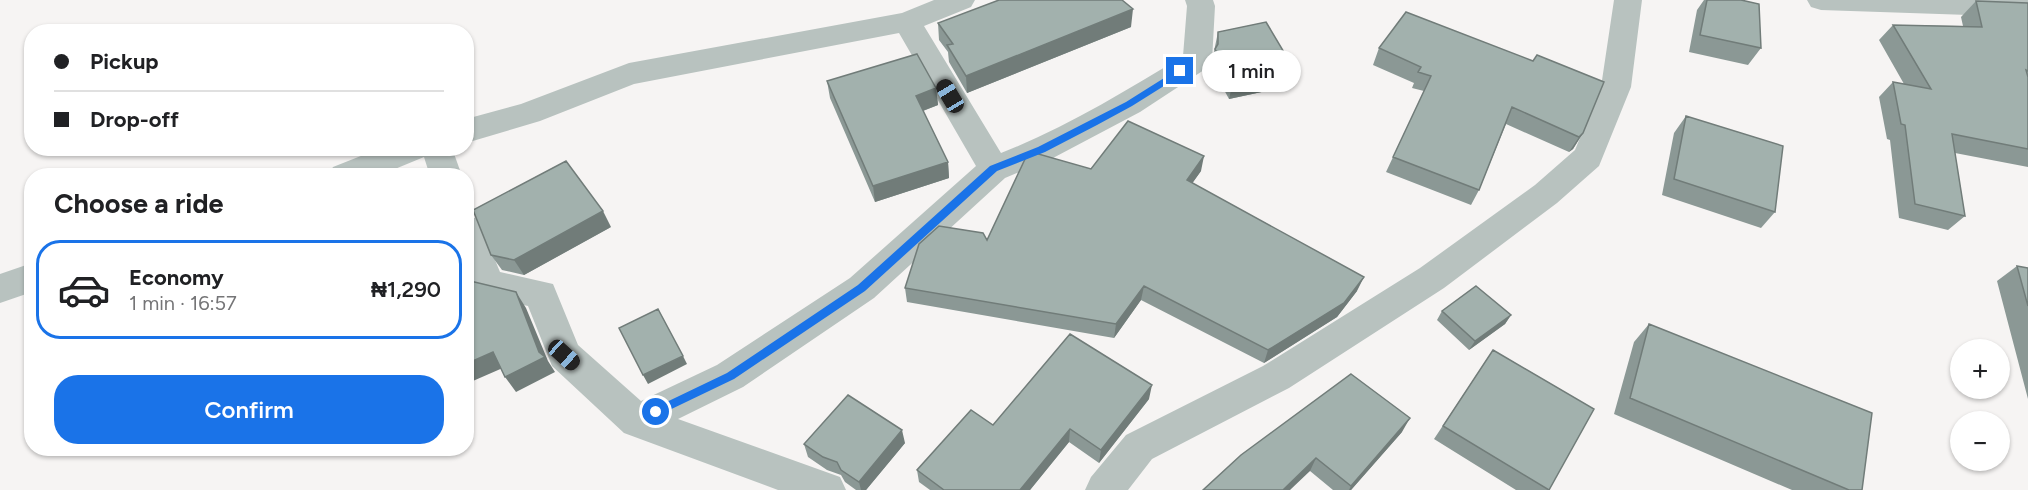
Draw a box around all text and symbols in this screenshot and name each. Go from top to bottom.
text: Pickup [90,48,159,75]
callout: 1 min [1201,50,1300,92]
route end [1166,57,1193,84]
text: 1 min [1228,59,1275,83]
car [933,76,967,116]
text: Drop-off [90,106,179,133]
text: Choose a ride [54,187,223,220]
icon: car [57,263,111,317]
text: Economy [129,264,224,291]
text: ₦1,290 [371,276,441,303]
text: 1 min · 16:57 [129,291,237,315]
car [545,336,583,374]
map controls [1950,339,2010,471]
button: + [1950,339,2010,399]
button: Confirm [54,375,444,444]
route start [642,398,669,425]
button: − [1950,411,2010,471]

